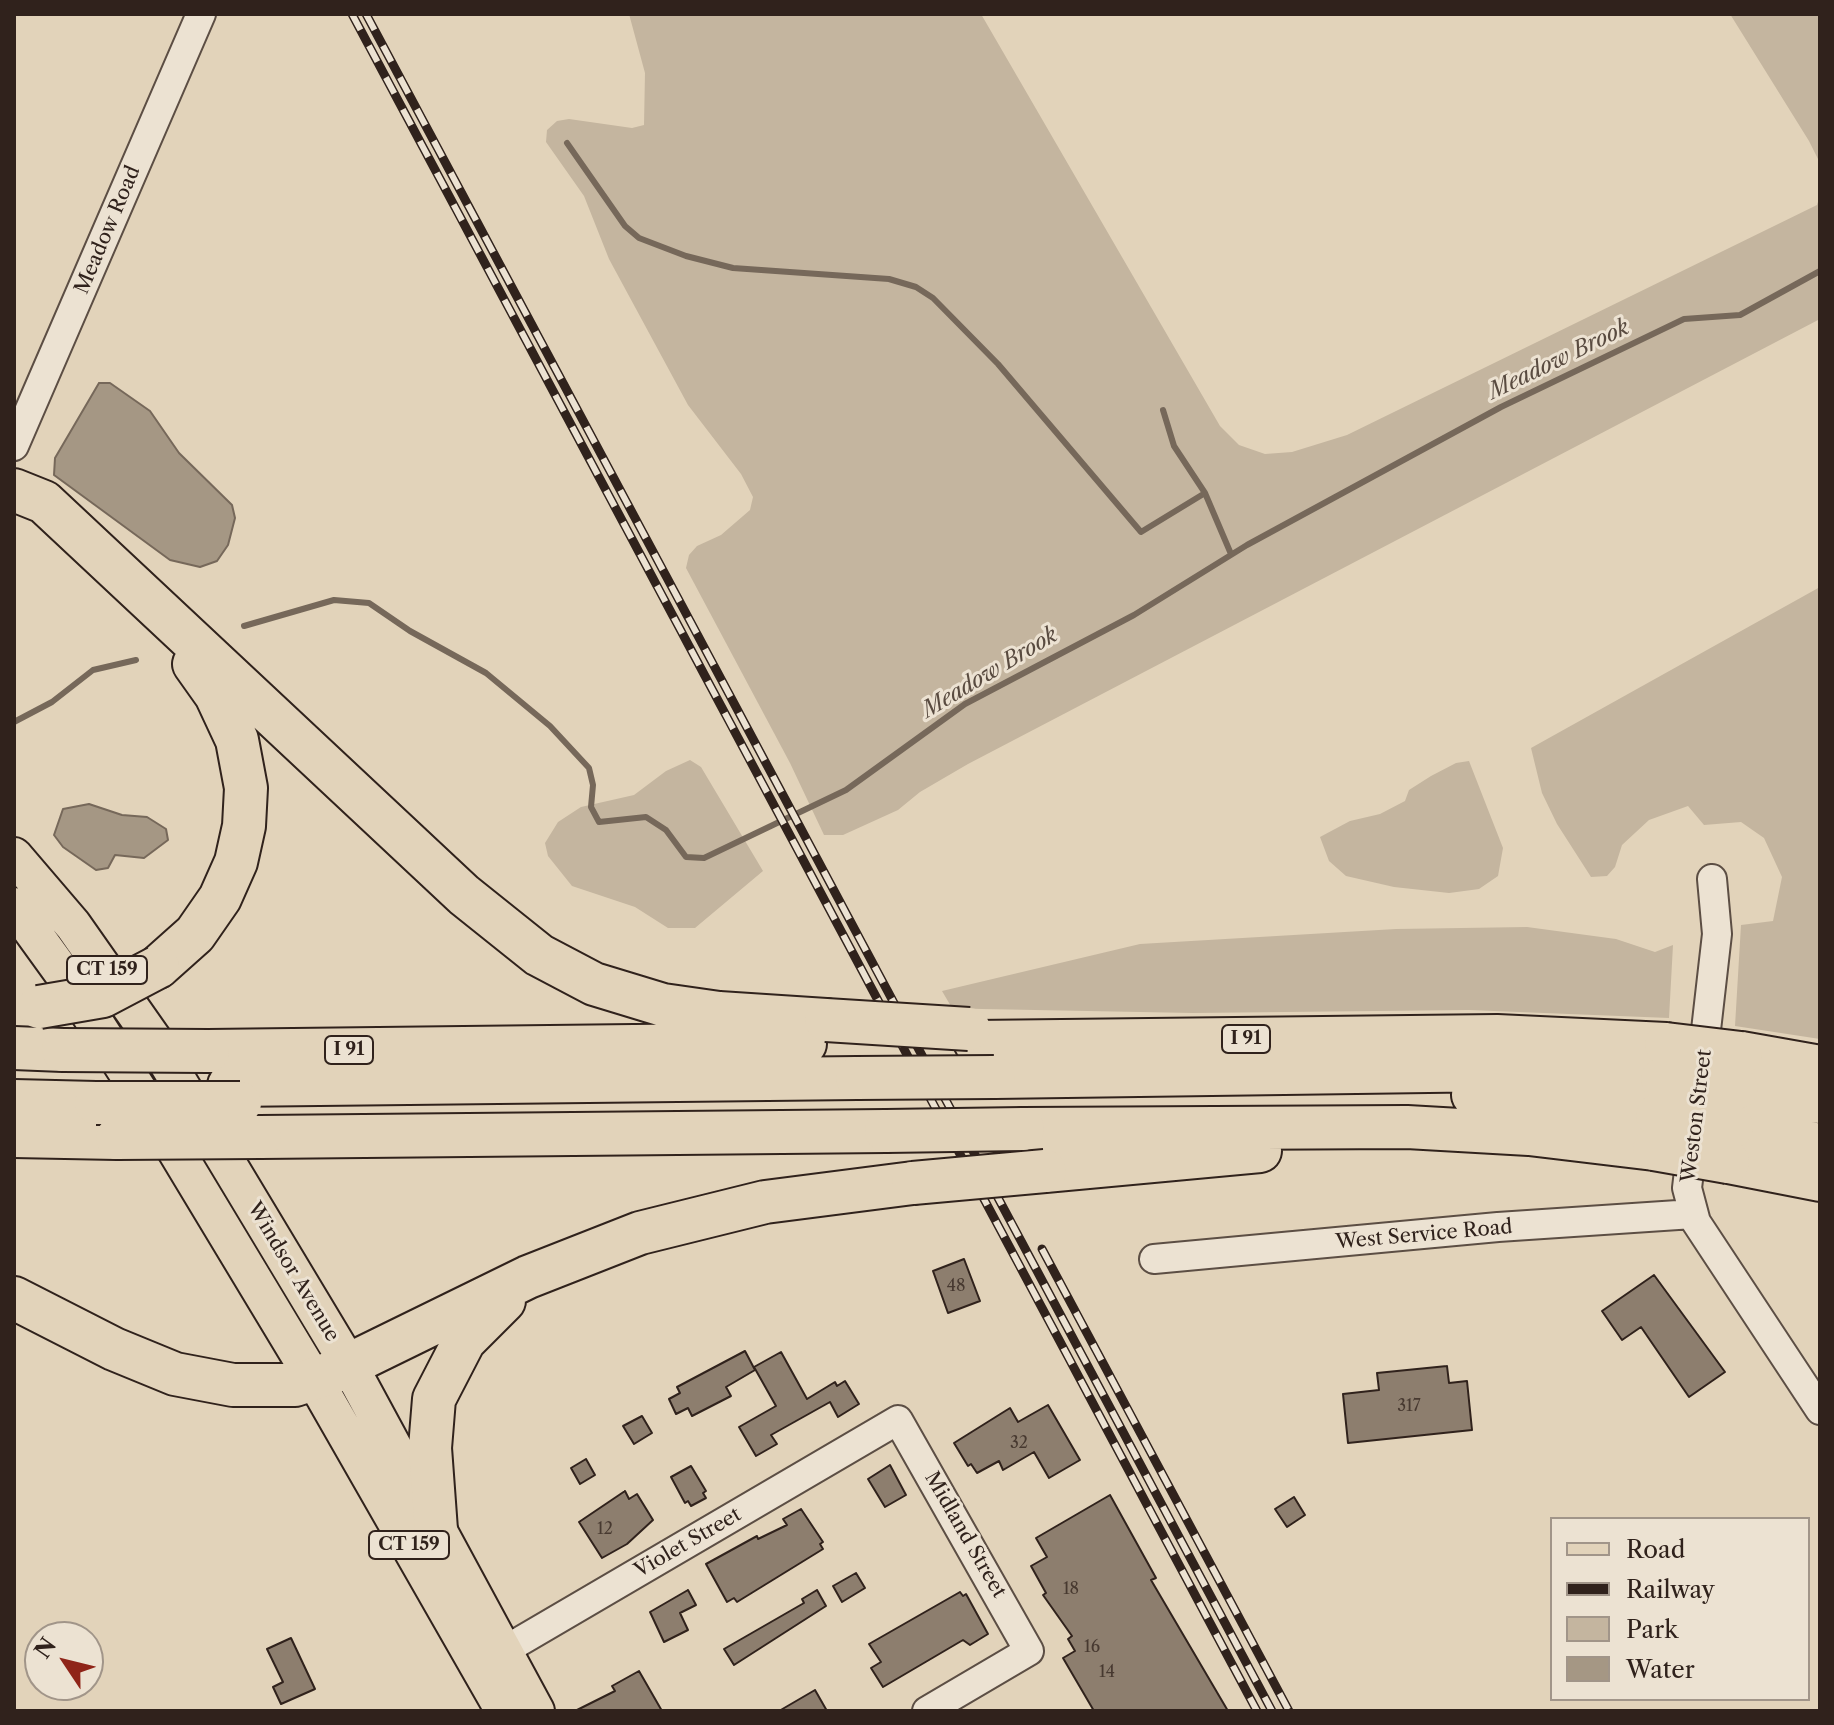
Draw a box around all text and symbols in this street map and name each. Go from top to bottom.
street label: Meadow Road [70,162,146,298]
water label: Meadow Brook [1484,314,1634,406]
water label: Meadow Brook [917,622,1063,724]
road number: CT 159 [67,956,147,984]
road number: I 91 [1222,1025,1270,1053]
road number: I 91 [325,1036,373,1064]
street label: Weston Street [1677,1048,1717,1184]
street label: Windsor Avenue [242,1198,344,1346]
street label: West Service Road [1335,1215,1513,1255]
house number: 48 [947,1276,965,1296]
house number: 317 [1397,1396,1421,1416]
house number: 32 [1010,1433,1028,1453]
street label: Midland Street [919,1468,1011,1602]
street label: Violet Street [630,1503,746,1583]
legend [1550,1517,1810,1701]
house number: 12 [597,1519,613,1539]
road number: CT 159 [369,1531,449,1559]
text: Road [1626,1535,1685,1564]
text: Railway [1626,1575,1715,1604]
house number: 18 [1063,1579,1079,1599]
text: Park [1626,1615,1678,1644]
north arrow [24,1621,104,1701]
text: N [29,1633,62,1664]
house number: 16 [1084,1637,1100,1657]
text: Water [1626,1655,1695,1684]
house number: 14 [1099,1662,1115,1682]

